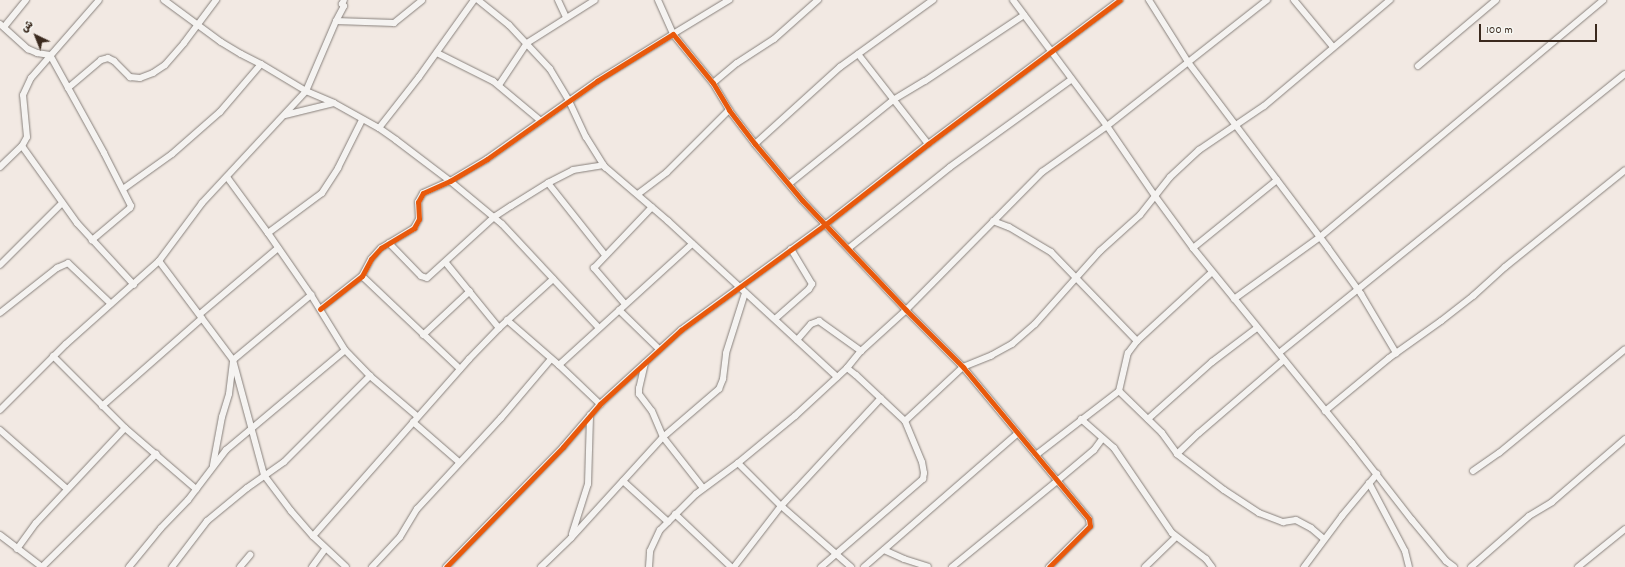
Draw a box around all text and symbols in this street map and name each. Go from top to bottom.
north arrow [16,16,56,56]
scale bar [1481,16,1599,42]
text: ش [18,17,38,37]
text: 100 m [1486,22,1513,39]

